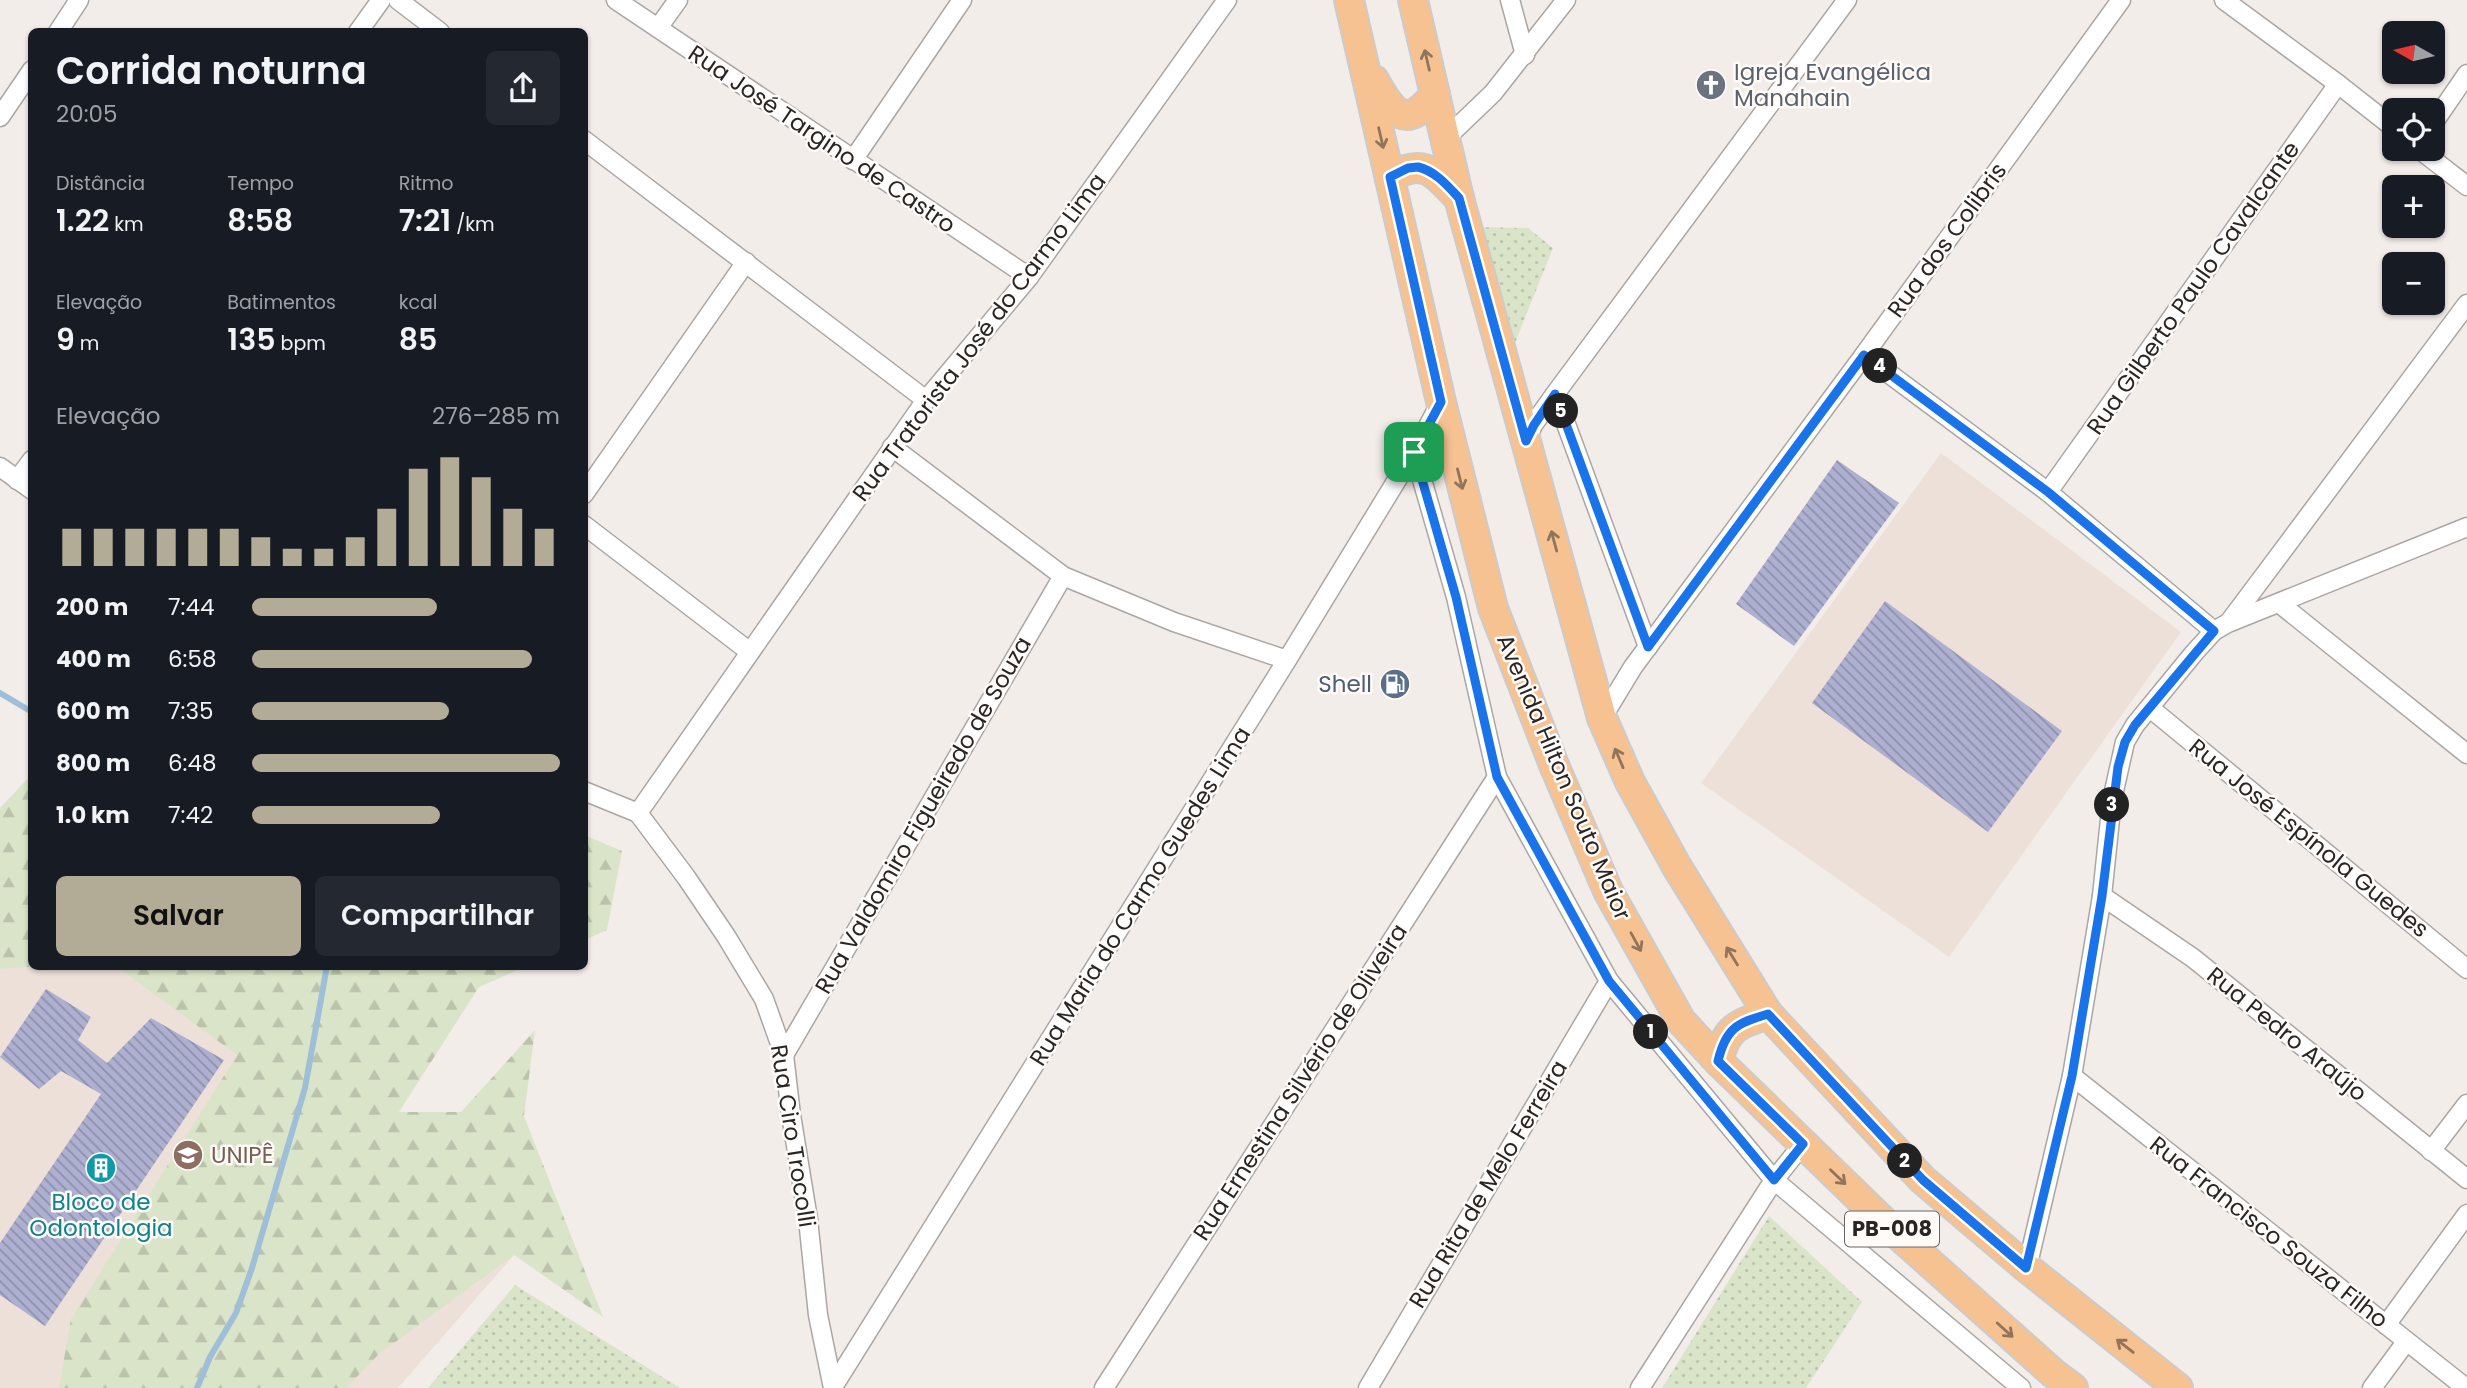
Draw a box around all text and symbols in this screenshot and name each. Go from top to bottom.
north arrow [2382,21,2445,84]
map controls [2382,21,2445,315]
street label: Rua José Targino de Castro [682,37,962,241]
text: Corrida noturna [56,44,367,97]
one-way arrow [1420,49,1433,72]
button: share [486,51,560,125]
place label: Igreja Evangélica Manahain [1734,56,1931,114]
church icon: Igreja Evangélica Manahain [1694,68,1728,102]
text: 20:05 [56,98,117,130]
button: locate [2382,98,2445,161]
one-way arrow [1375,126,1388,149]
street label: Rua Gilberto Paulo Cavalcante [2079,135,2307,441]
street label: Rua dos Colibris [1880,156,2014,324]
street label: Rua Tratorista José do Carmo Lima [845,166,1113,508]
text: Distância [56,170,145,197]
text: Tempo [227,170,294,197]
text: Ritmo [399,170,454,197]
button: + [2382,175,2445,238]
text: 1.22 [56,199,109,242]
text: 8:58 [227,199,293,242]
text: 7:21 [399,199,451,242]
text: km [109,211,144,238]
text: /km [451,211,495,238]
button: − [2382,252,2445,315]
text: Elevação [56,289,142,316]
text: Batimentos [227,289,336,316]
text: kcal [399,289,438,316]
text: 9 [56,318,75,361]
text: 135 [227,318,275,361]
text: 85 [399,318,437,361]
text: m [75,330,99,357]
text: bpm [275,330,326,357]
pin: 4 [1862,348,1898,384]
text: 4 [1873,352,1886,379]
pin: 5 [1544,394,1578,428]
text: 5 [1554,397,1567,424]
text: Elevação [56,400,160,432]
text: 276–285 m [432,400,560,432]
pin [1384,422,1444,482]
icon: arrive [1395,433,1433,471]
one-way arrow [1454,467,1468,490]
one-way arrow [1546,530,1559,552]
text: 200 m [56,591,128,623]
text: 7:44 [168,591,214,623]
street label: Avenida Hilton Souto Maior [1489,629,1639,925]
street label: Rua Valdomiro Figueiredo de Souza [807,630,1039,1000]
text: 400 m [56,643,131,675]
text: 6:58 [168,643,216,675]
fuel station icon: Shell [1378,667,1412,701]
place label: Shell [1318,668,1372,700]
text: 600 m [56,695,130,727]
text: 7:35 [168,695,213,727]
street label: Rua Maria do Carmo Guedes Lima [1022,720,1258,1072]
street label: Rua José Espínola Guedes [2182,731,2436,945]
text: 800 m [56,747,130,779]
text: 6:48 [168,747,216,779]
one-way arrow [1612,748,1625,769]
pin: 3 [2094,788,2130,822]
text: 3 [2106,791,2117,818]
text: 1.0 km [56,799,130,831]
text: 7:42 [168,799,213,831]
button: Salvar [56,876,301,956]
button: Compartilhar [315,876,560,956]
street label: Rua Ernestina Silvério de Oliveira [1185,917,1415,1247]
one-way arrow [1630,931,1644,951]
one-way arrow [1725,946,1739,966]
street label: Rua Pedro Araújo [2200,959,2374,1109]
pin: 1 [1634,1014,1668,1050]
text: 1 [1647,1018,1654,1045]
street label: Rua Ciro Trocolli [763,1042,823,1230]
street label: Rua Rita de Melo Ferreira [1401,1054,1575,1314]
street label: Rua Francisco Souza Filho [2143,1129,2395,1335]
school or university icon: UNIPÊ [171,1138,205,1172]
place label: UNIPÊ [211,1139,273,1171]
pin: 2 [1888,1144,1923,1178]
text: 2 [1899,1147,1910,1174]
building icon: Bloco de Odontologia [84,1151,118,1185]
one-way arrow [1829,1168,1846,1185]
place label: Bloco de Odontologia [29,1186,173,1244]
road number: PB-008 [1845,1212,1939,1246]
one-way arrow [1996,1322,2014,1338]
one-way arrow [2116,1338,2134,1353]

